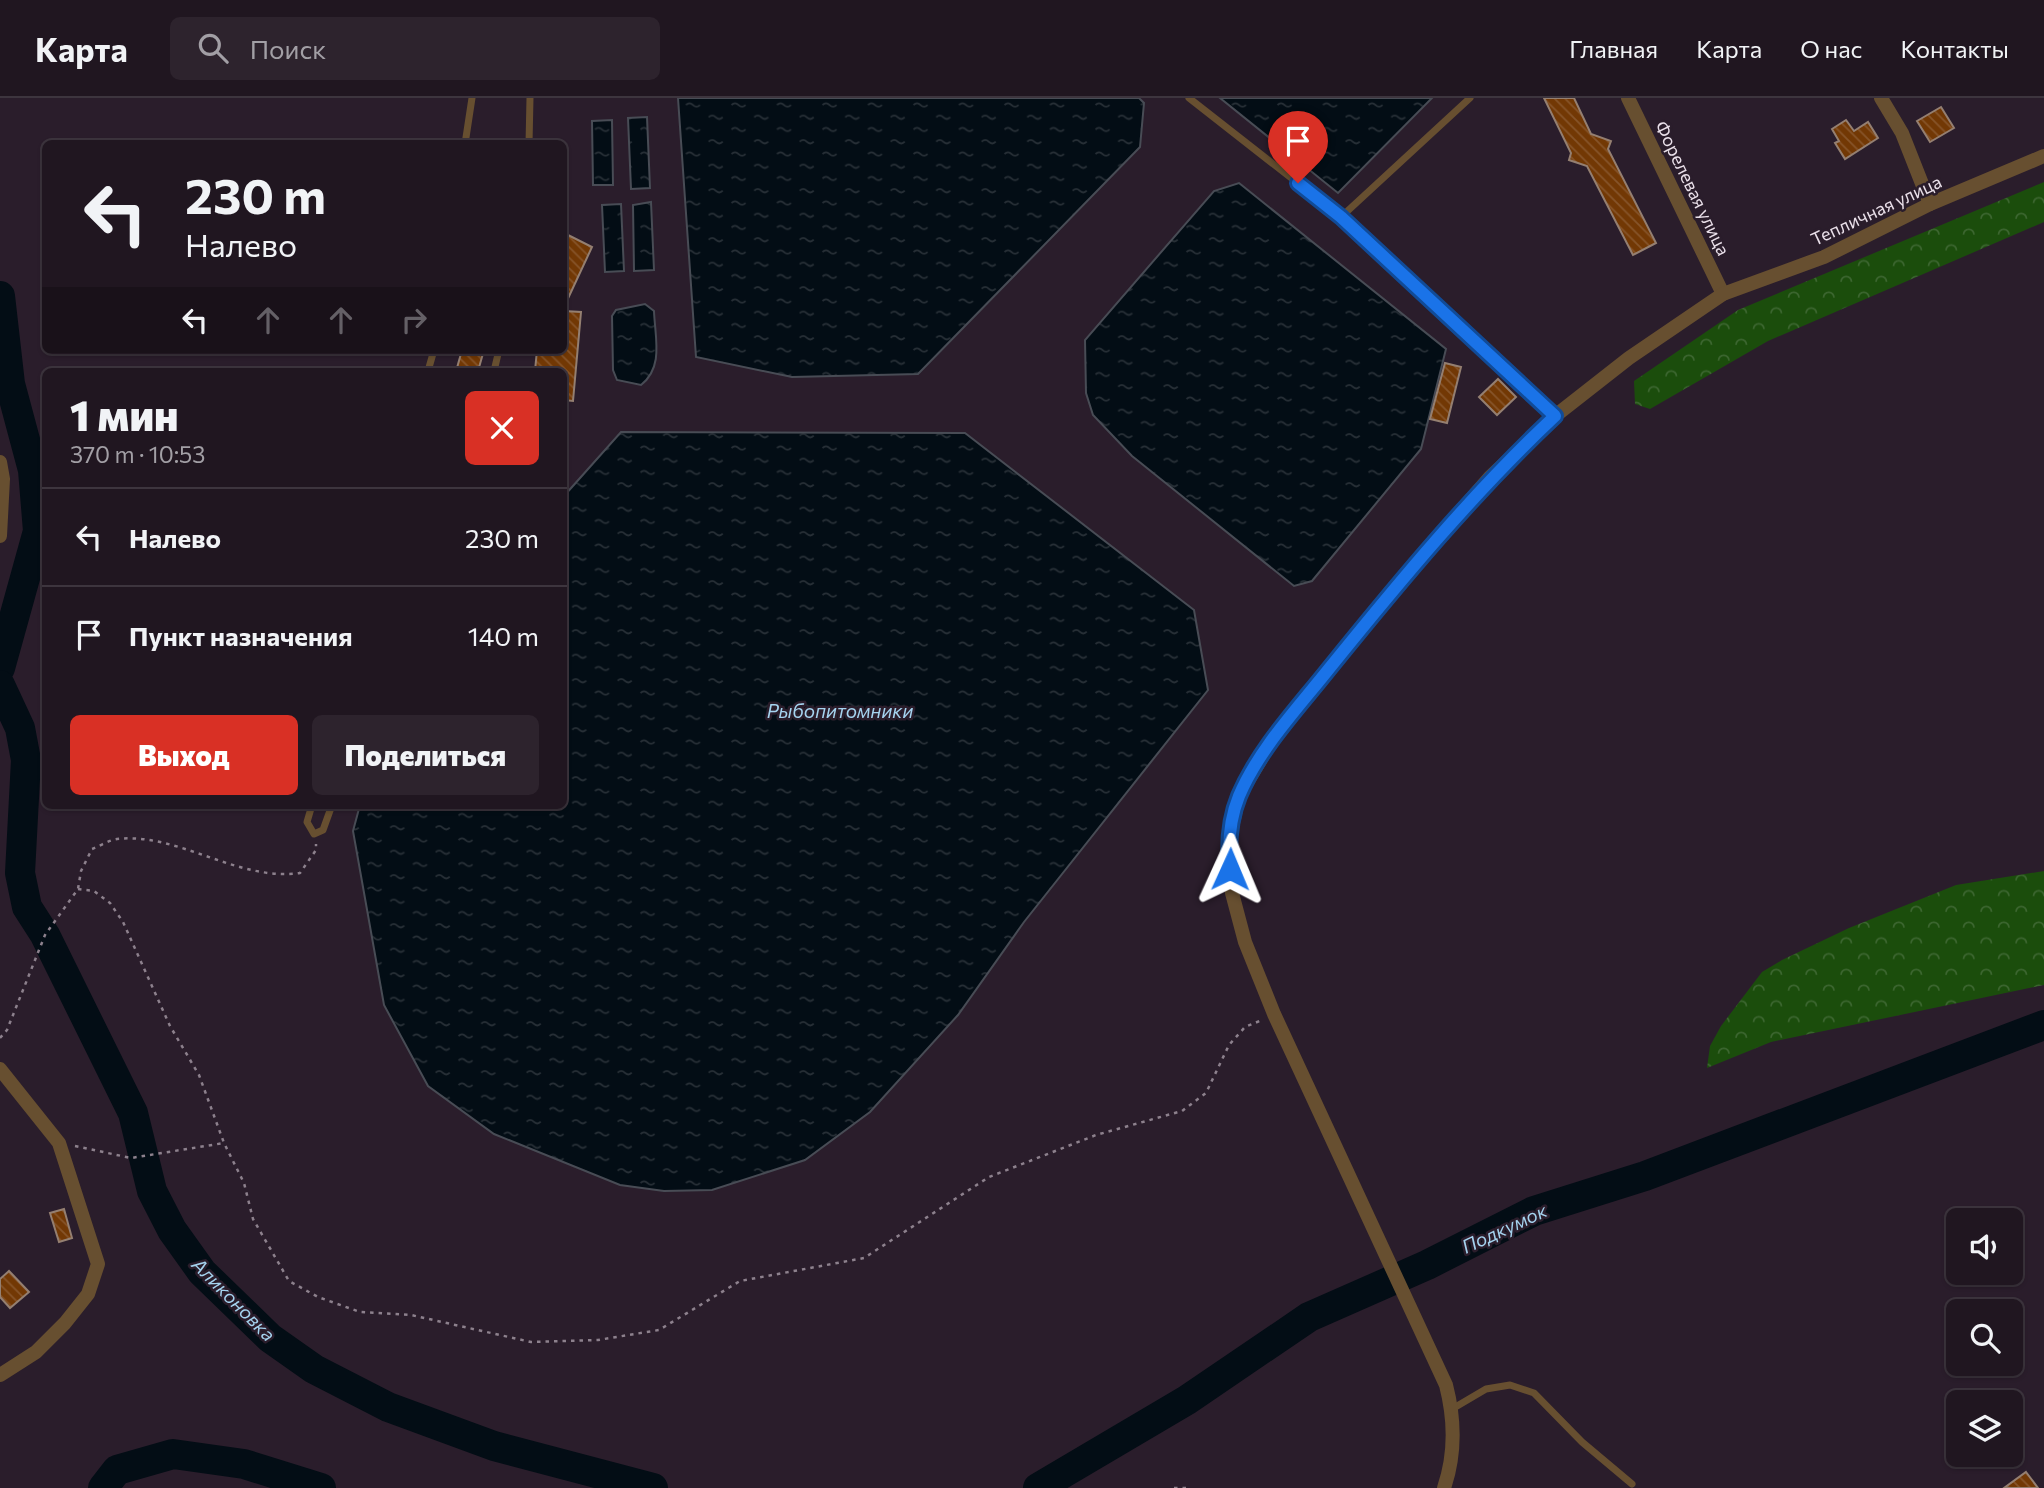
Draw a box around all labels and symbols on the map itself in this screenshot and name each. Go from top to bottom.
pin [1268,111,1328,183]
street label: Форелевая улица [1651,117,1735,259]
street label: Тепличная улица [1807,170,1945,250]
water label: Рыбопитомники [767,699,913,722]
position arrow [1193,832,1267,906]
water label: Подкумок [1458,1198,1551,1258]
water label: Аликоновка [187,1252,281,1346]

